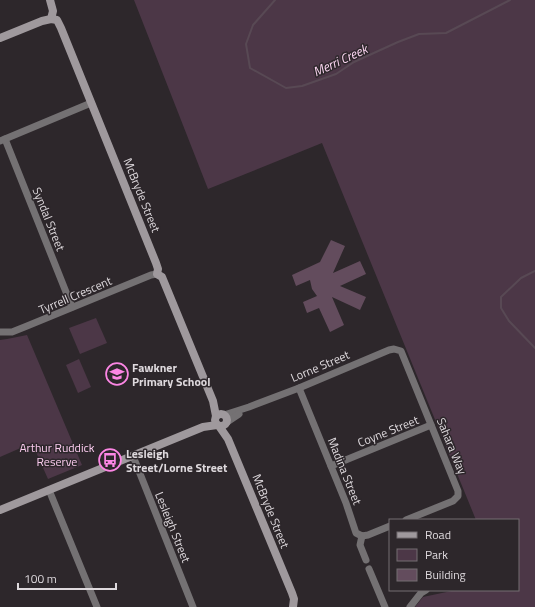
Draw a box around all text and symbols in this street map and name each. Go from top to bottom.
water label: Merri Creek [309,38,373,81]
street label: McBryde Street [118,155,166,236]
street label: Syndal Street [28,184,71,254]
street label: Tyrrell Crescent [36,271,115,319]
street label: Lorne Street [288,345,353,387]
place label: Fawkner Primary School [132,358,210,391]
school or university icon: Fawkner Primary School [104,361,130,387]
street label: Coyne Street [355,410,422,452]
street label: Sahara Way [432,415,472,478]
street label: Madina Street [323,434,367,508]
park label: Arthur Ruddick Reserve [19,438,95,471]
place label: Lesleigh Street/Lorne Street [126,444,228,477]
bus stop icon: Lesleigh Street/Lorne Street [97,447,123,473]
street label: McBryde Street [247,471,295,552]
street label: Lesleigh Street [150,489,196,566]
legend [389,519,519,591]
text: Road [425,525,451,544]
text: Park [425,545,448,564]
scale bar [18,565,116,591]
text: Building [425,565,466,584]
text: 100 m [24,569,57,588]

